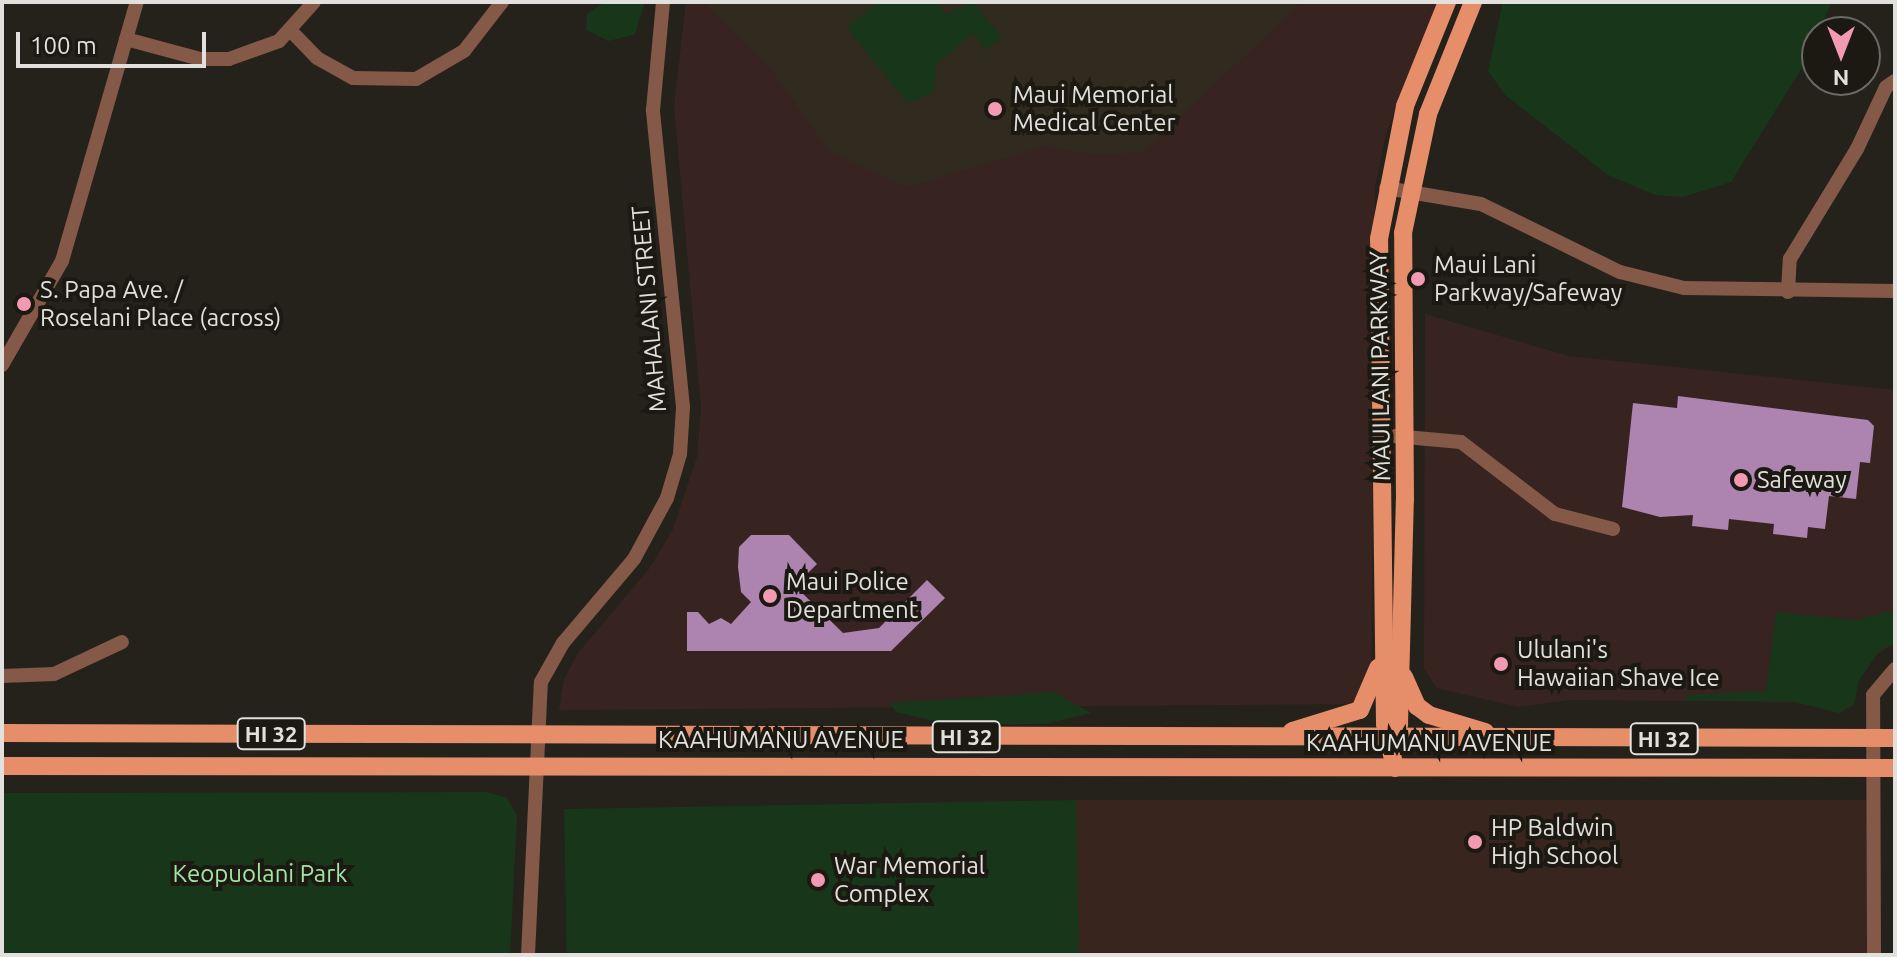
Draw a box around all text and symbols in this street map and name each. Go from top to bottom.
scale bar [20,16,210,66]
north arrow [1801,16,1881,96]
text: 100 m [30,32,97,59]
text: N [1833,66,1849,91]
place label: Maui Memorial Medical Center [1013,81,1176,137]
marker: Maui Memorial Medical Center [984,98,1006,120]
street label: MAHALANI STREET [626,205,672,413]
street label: MAUI LANI PARKWAY [1364,251,1396,481]
place label: Maui Lani Parkway/Safeway [1434,251,1622,307]
marker: Maui Lani Parkway/Safeway [1409,270,1427,288]
place label: S. Papa Ave. / Roselani Place (across) [40,276,281,332]
marker: S. Papa Ave. / Roselani Place (across) [15,295,33,313]
place label: Safeway [1757,466,1847,494]
marker: Safeway [1732,471,1750,489]
place label: Maui Police Department [786,568,918,624]
marker: Maui Police Department [761,587,779,605]
place label: Ululani's Hawaiian Shave Ice [1517,636,1720,692]
marker: Ululani's Hawaiian Shave Ice [1492,655,1510,673]
road number: HI 32 [235,716,307,752]
road number: HI 32 [930,719,1002,755]
road number: HI 32 [1628,721,1700,757]
street label: KAAHUMANU AVENUE [658,726,904,754]
street label: KAAHUMANU AVENUE [1306,729,1552,757]
place label: HP Baldwin High School [1491,814,1618,870]
marker: HP Baldwin High School [1466,833,1484,851]
place label: War Memorial Complex [834,852,985,908]
park label: Keopuolani Park [173,860,347,888]
marker: War Memorial Complex [809,871,827,889]

